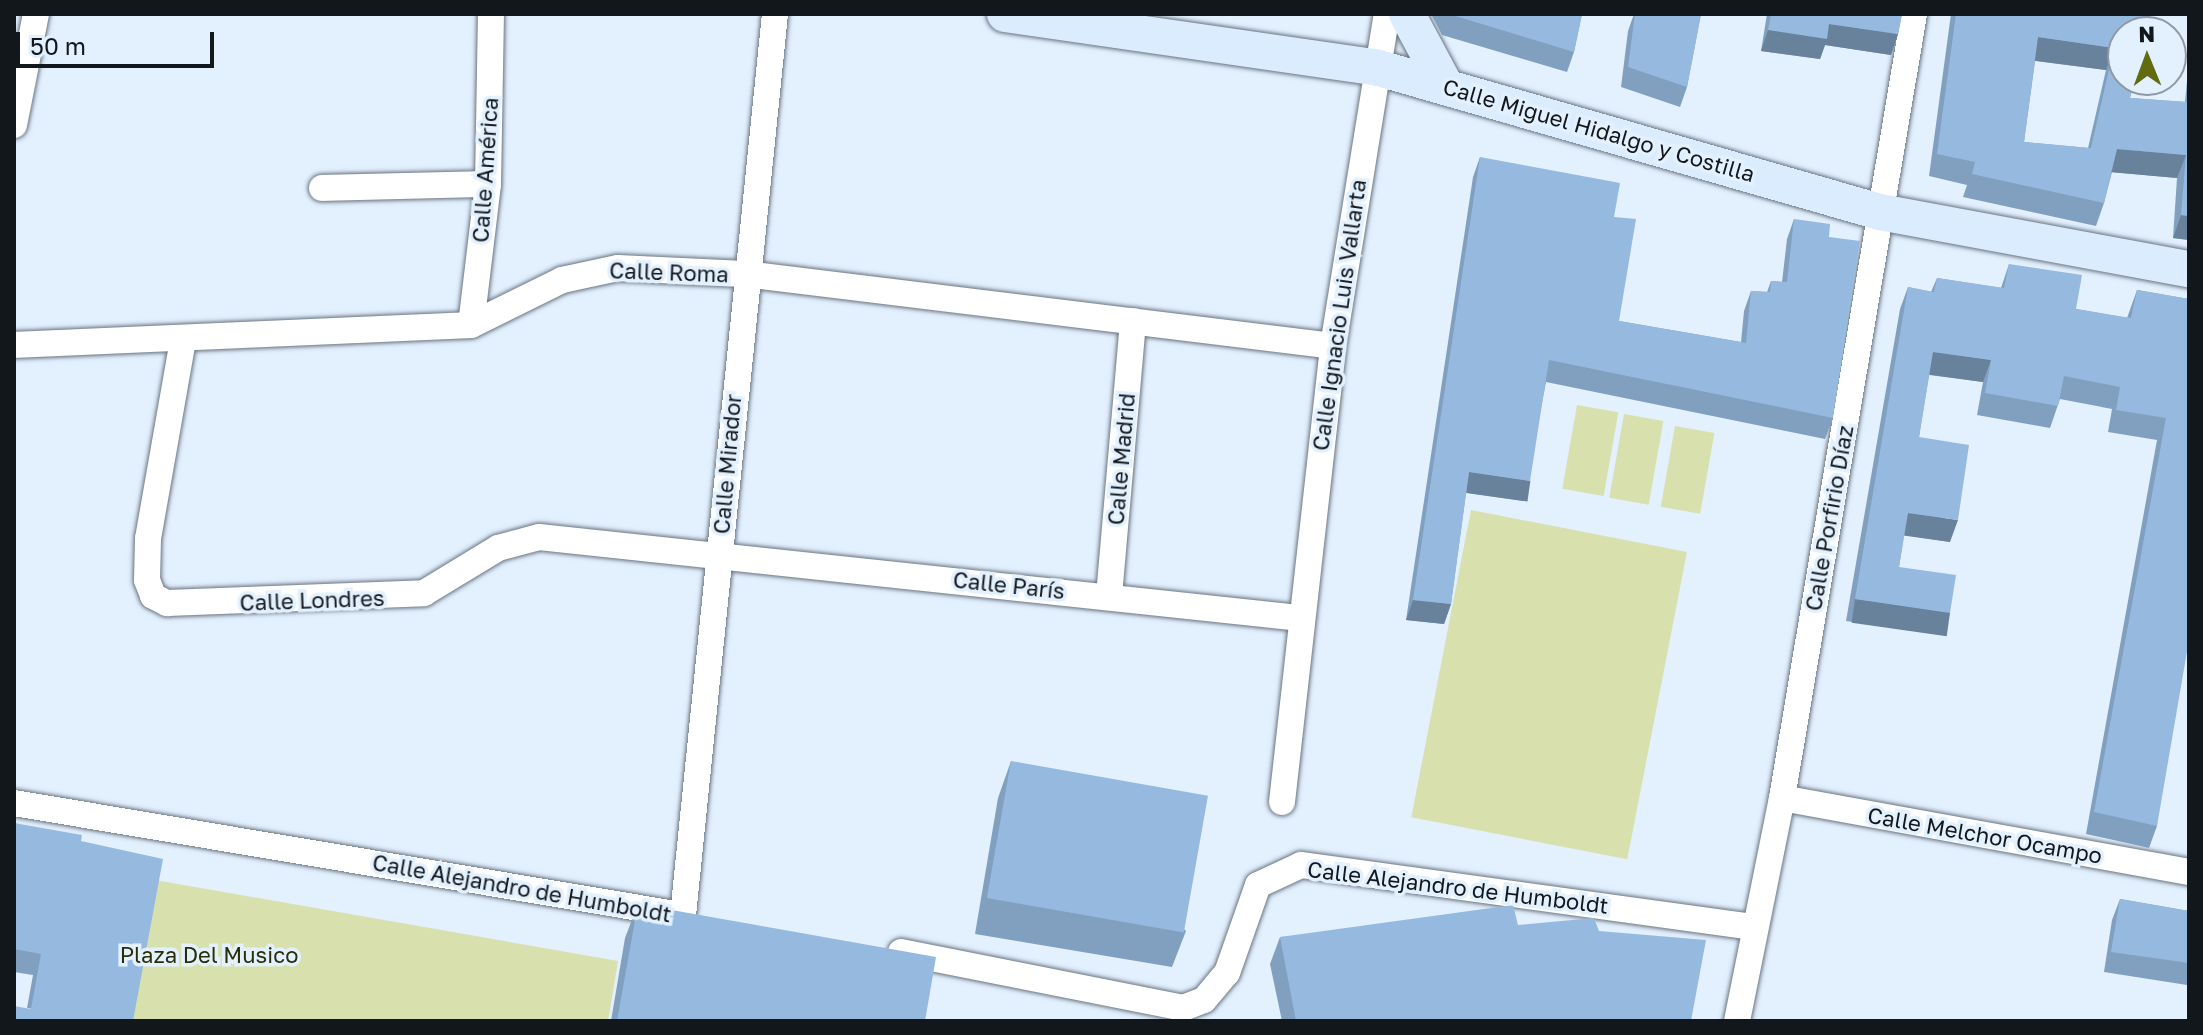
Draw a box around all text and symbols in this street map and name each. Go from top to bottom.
scale bar [20,16,218,66]
north arrow [2107,16,2187,96]
text: N [2138,20,2155,47]
text: 50 m [30,31,86,60]
street label: Calle Miguel Hidalgo y Costilla [1440,73,1758,187]
street label: Calle América [467,97,503,243]
street label: Calle Ignacio Luis Vallarta [1307,178,1371,452]
street label: Calle Roma [609,257,729,287]
street label: Calle Madrid [1102,392,1140,526]
street label: Calle Mirador [708,393,746,535]
street label: Calle Porfirio Díaz [1800,423,1858,613]
street label: Calle París [952,566,1066,604]
street label: Calle Londres [239,584,385,616]
street label: Calle Melchor Ocampo [1866,801,2104,869]
street label: Calle Alejandro de Humboldt [371,849,673,927]
street label: Calle Alejandro de Humboldt [1306,855,1610,919]
park label: Plaza Del Musico [120,942,298,968]

